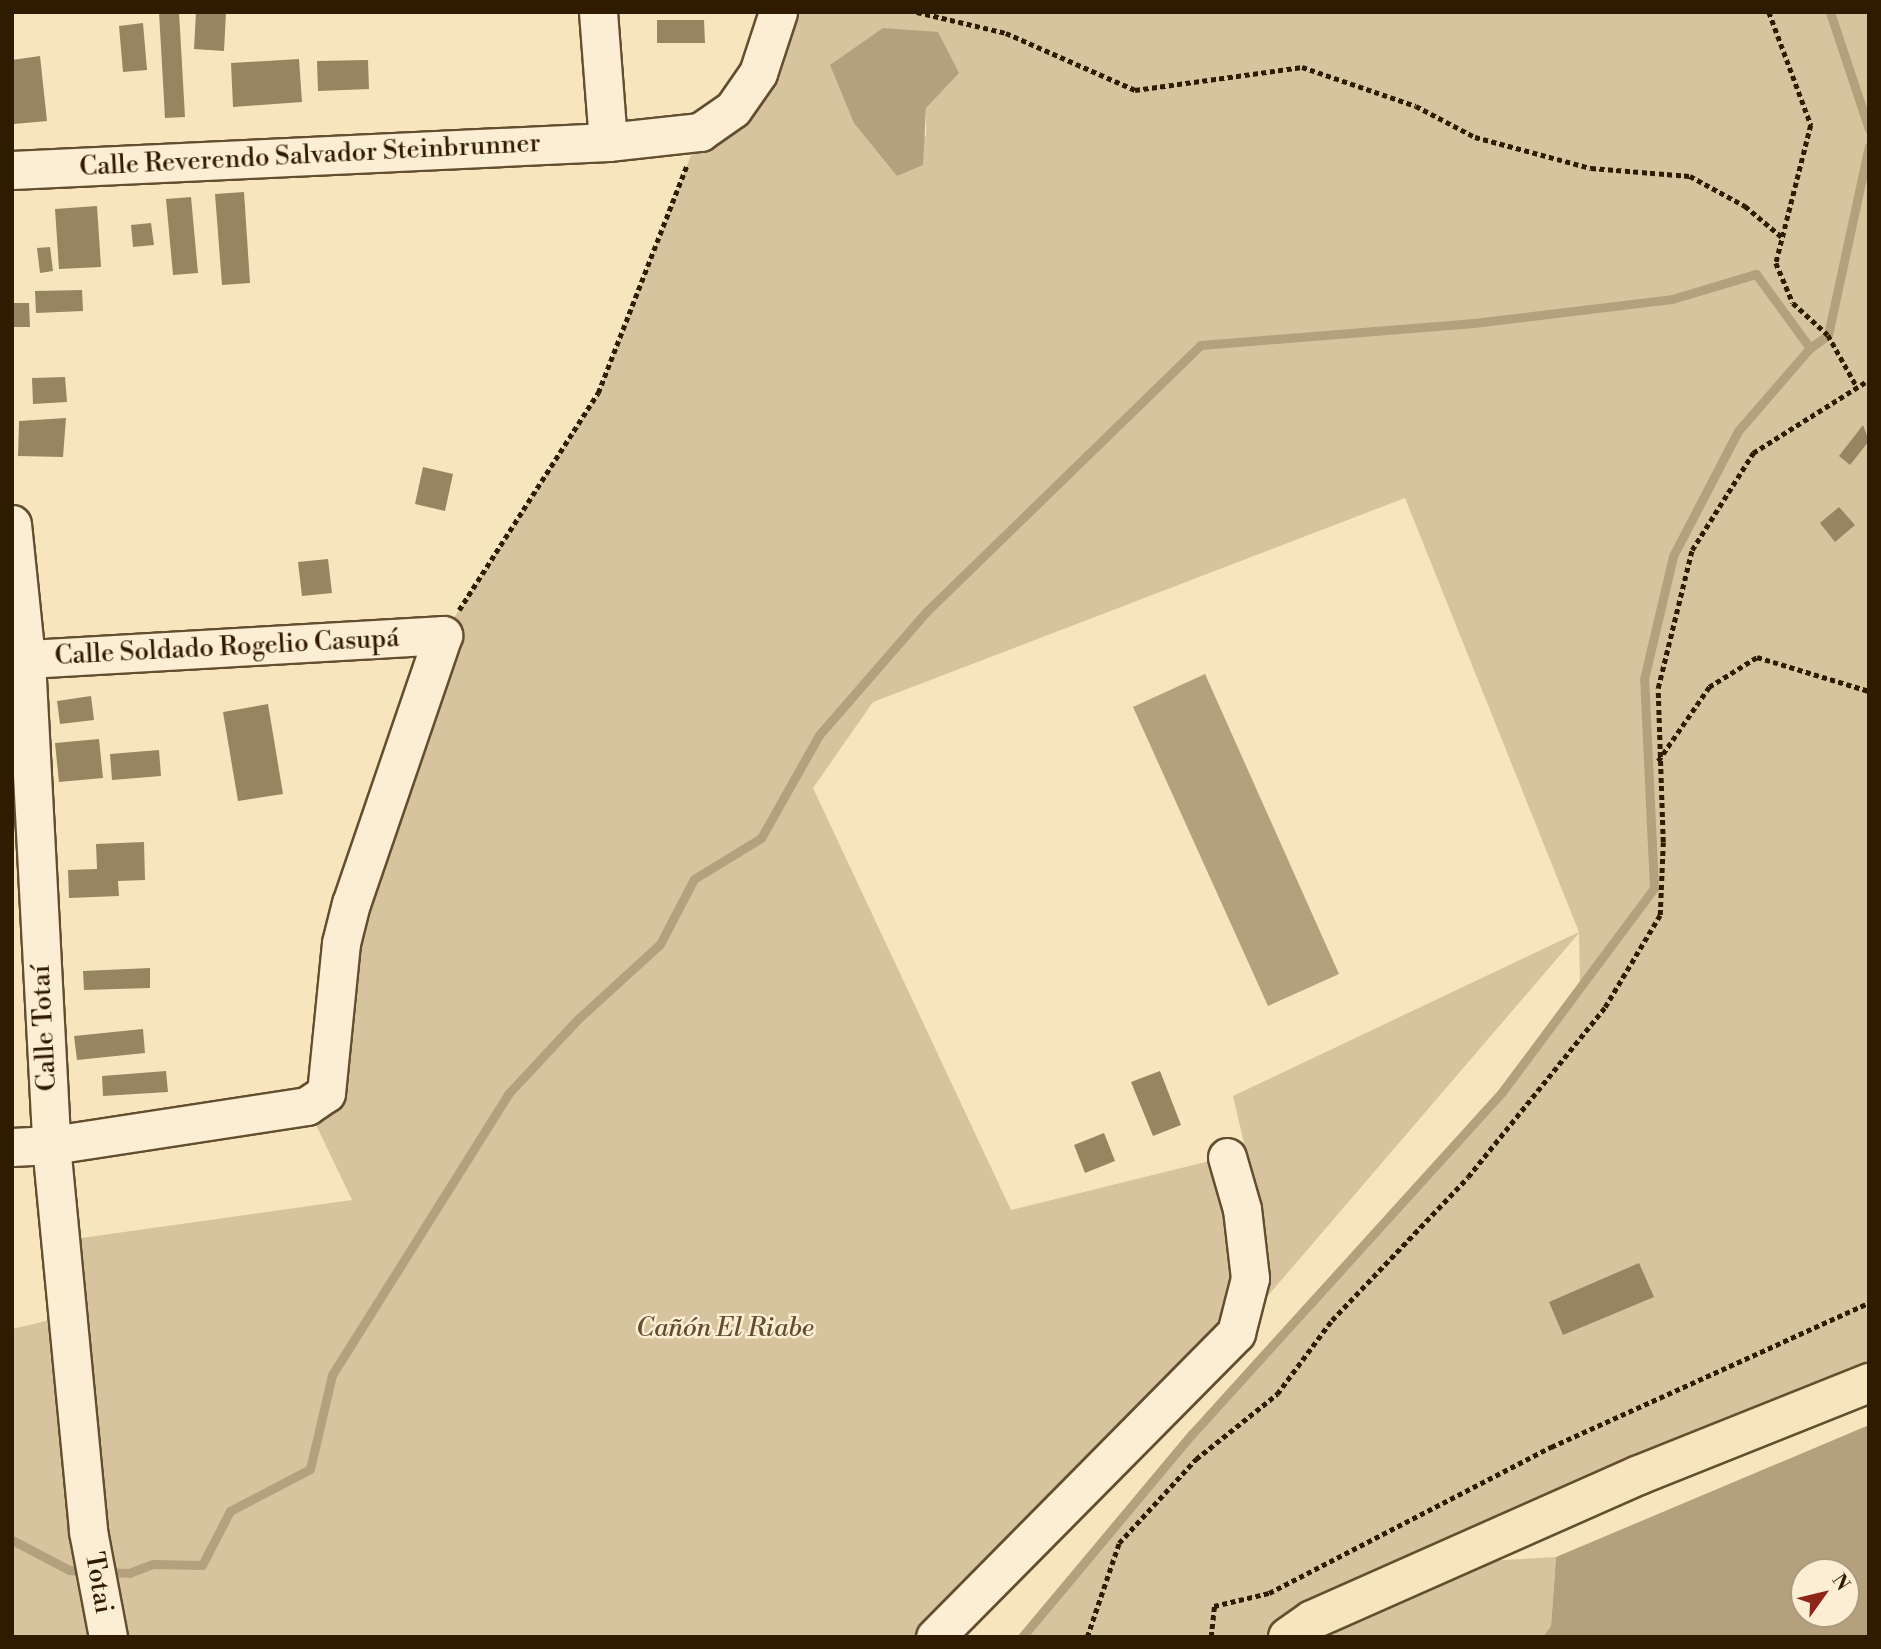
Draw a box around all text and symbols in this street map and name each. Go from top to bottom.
street label: Calle Reverendo Salvador Steinbrunner [79,128,541,184]
street label: Calle Soldado Rogelio Casupá [54,623,400,673]
street label: Calle Totaí [26,964,64,1092]
park label: Cañón El Riabe [636,1313,814,1345]
street label: Totai [77,1550,119,1616]
north arrow [1790,1558,1860,1628]
text: N [1827,1569,1855,1595]

